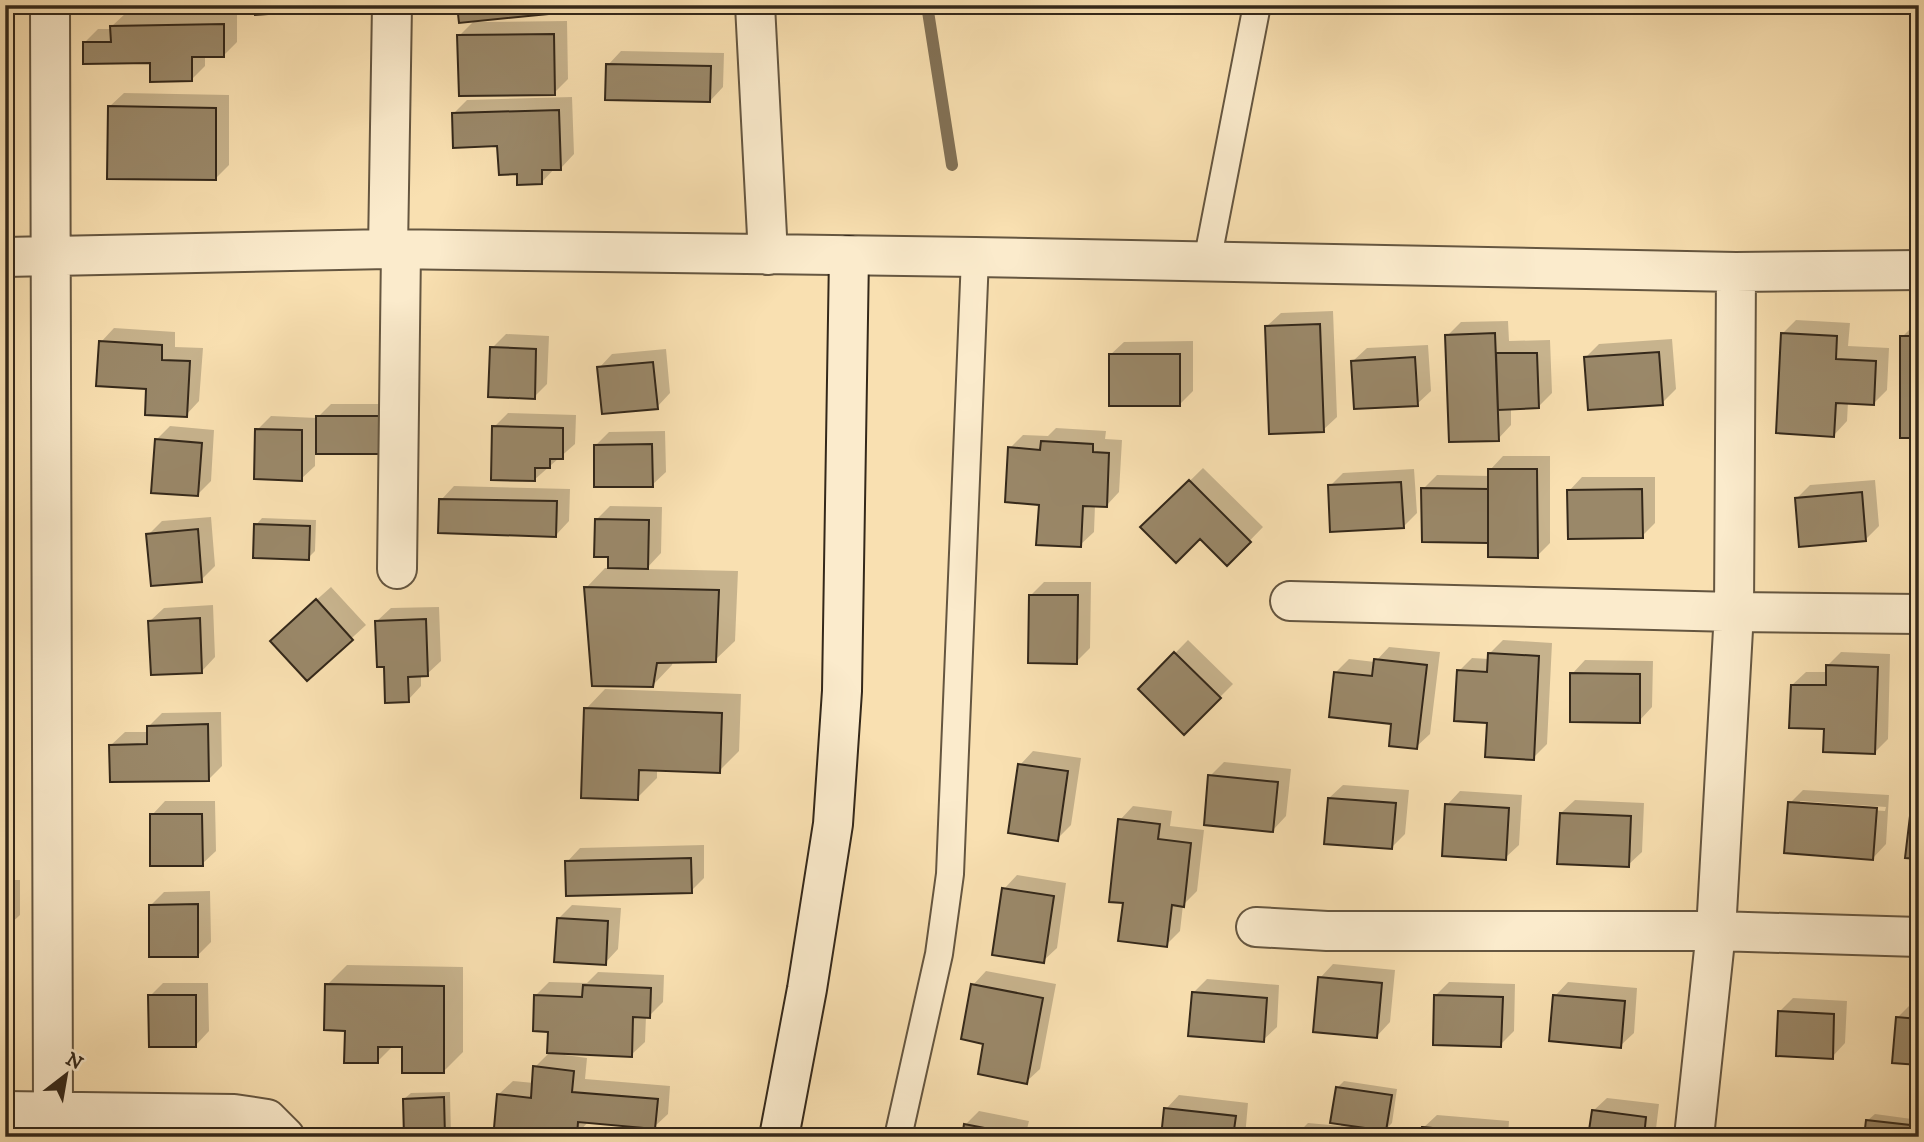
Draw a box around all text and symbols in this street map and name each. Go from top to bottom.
north arrow [32,1040,102,1110]
text: N [61,1048,87,1076]

